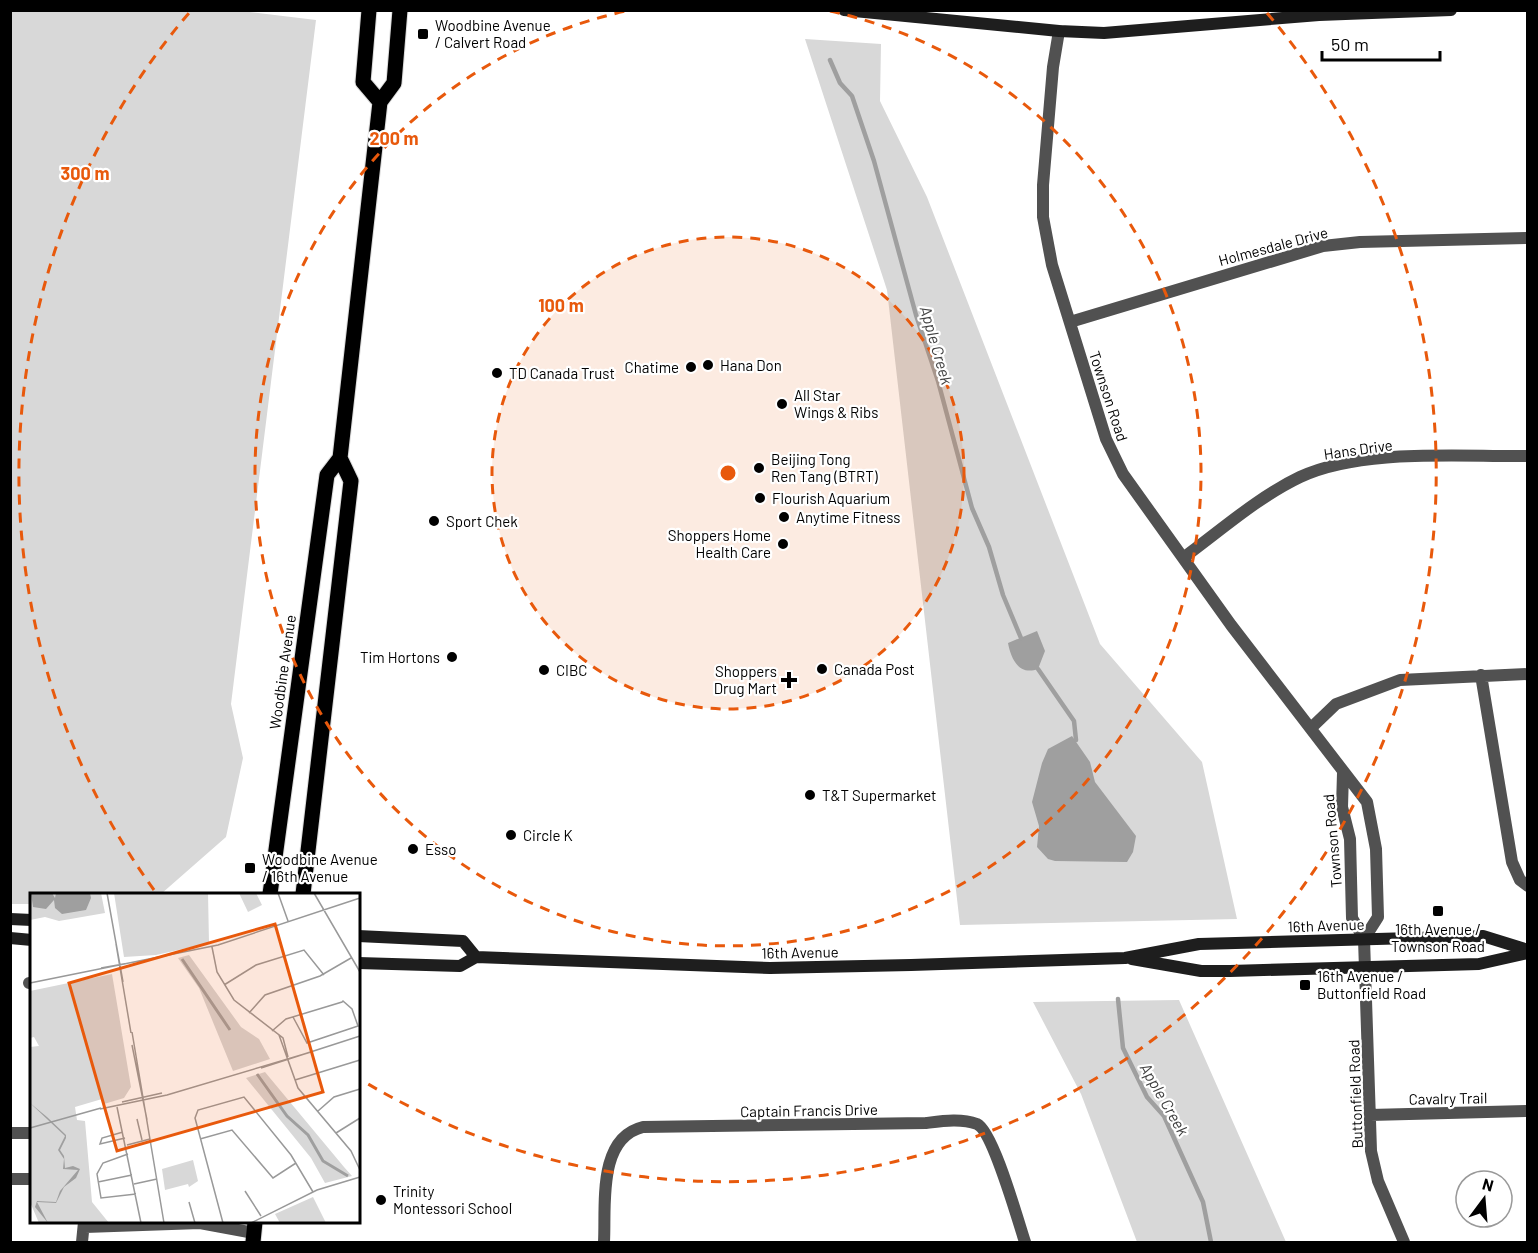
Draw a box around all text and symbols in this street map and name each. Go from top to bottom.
place label: Woodbine Avenue / Calvert Road [435,16,551,51]
scale bar [1322,24,1440,62]
marker: Woodbine Avenue / Calvert Road [416,27,430,41]
text: 50 m [1331,33,1369,55]
text: 200 m [369,127,419,149]
text: 300 m [61,162,109,184]
street label: Holmesdale Drive [1216,223,1330,269]
text: 100 m [538,294,584,316]
water label: Apple Creek [917,304,957,387]
street label: Townson Road [1086,349,1132,443]
place label: Hana Don [720,356,782,374]
place label: Chatime [625,358,679,376]
marker: Hana Don [701,358,715,372]
marker: Chatime [684,360,698,374]
place label: TD Canada Trust [509,364,615,382]
marker: TD Canada Trust [490,366,504,380]
place label: All Star Wings & Ribs [794,386,879,421]
marker: All Star Wings & Ribs [775,397,789,411]
street label: Hans Drive [1322,435,1394,463]
place label: Beijing Tong Ren Tang (BTRT) [771,450,878,485]
marker: Beijing Tong Ren Tang (BTRT) [752,461,766,475]
centre of rings [718,463,738,483]
place label: Flourish Aquarium [772,489,890,507]
marker: Flourish Aquarium [753,491,767,505]
place label: Anytime Fitness [796,508,900,526]
marker: Anytime Fitness [777,510,791,524]
place label: Sport Chek [446,512,518,530]
marker: Sport Chek [427,514,441,528]
place label: Shoppers Home Health Care [668,526,771,561]
marker: Shoppers Home Health Care [776,537,790,551]
street label: Woodbine Avenue [265,613,299,731]
place label: Tim Hortons [360,648,440,666]
marker: Tim Hortons [445,650,459,664]
place label: Canada Post [834,660,915,678]
place label: CIBC [556,661,587,679]
place label: Shoppers Drug Mart [714,662,777,697]
marker: Canada Post [815,662,829,676]
marker: CIBC [537,663,551,677]
marker: Shoppers Drug Mart [782,673,796,687]
place label: T&T Supermarket [822,786,936,804]
marker: T&T Supermarket [803,788,817,802]
street label: Townson Road [1319,793,1345,889]
place label: Circle K [523,826,573,844]
marker: Circle K [504,828,518,842]
place label: Esso [425,840,456,858]
marker: Esso [406,842,420,856]
place label: Woodbine Avenue / 16th Avenue [262,850,378,885]
marker: Woodbine Avenue / 16th Avenue [243,861,257,875]
inset map [30,893,360,1223]
marker: 16th Avenue / Townson Road [1431,904,1445,918]
street label: 16th Avenue [1287,915,1365,935]
place label: 16th Avenue / Townson Road [1391,920,1485,955]
street label: 16th Avenue [761,942,839,962]
place label: 16th Avenue / Buttonfield Road [1317,967,1426,1002]
marker: 16th Avenue / Buttonfield Road [1298,978,1312,992]
street label: Buttonfield Road [1344,1039,1366,1149]
water label: Apple Creek [1137,1059,1194,1139]
street label: Cavalry Trail [1409,1088,1487,1108]
street label: Captain Francis Drive [740,1100,878,1120]
north arrow [1454,1169,1514,1229]
text: N [1481,1174,1496,1195]
place label: Trinity Montessori School [393,1182,512,1217]
marker: Trinity Montessori School [374,1193,388,1207]

